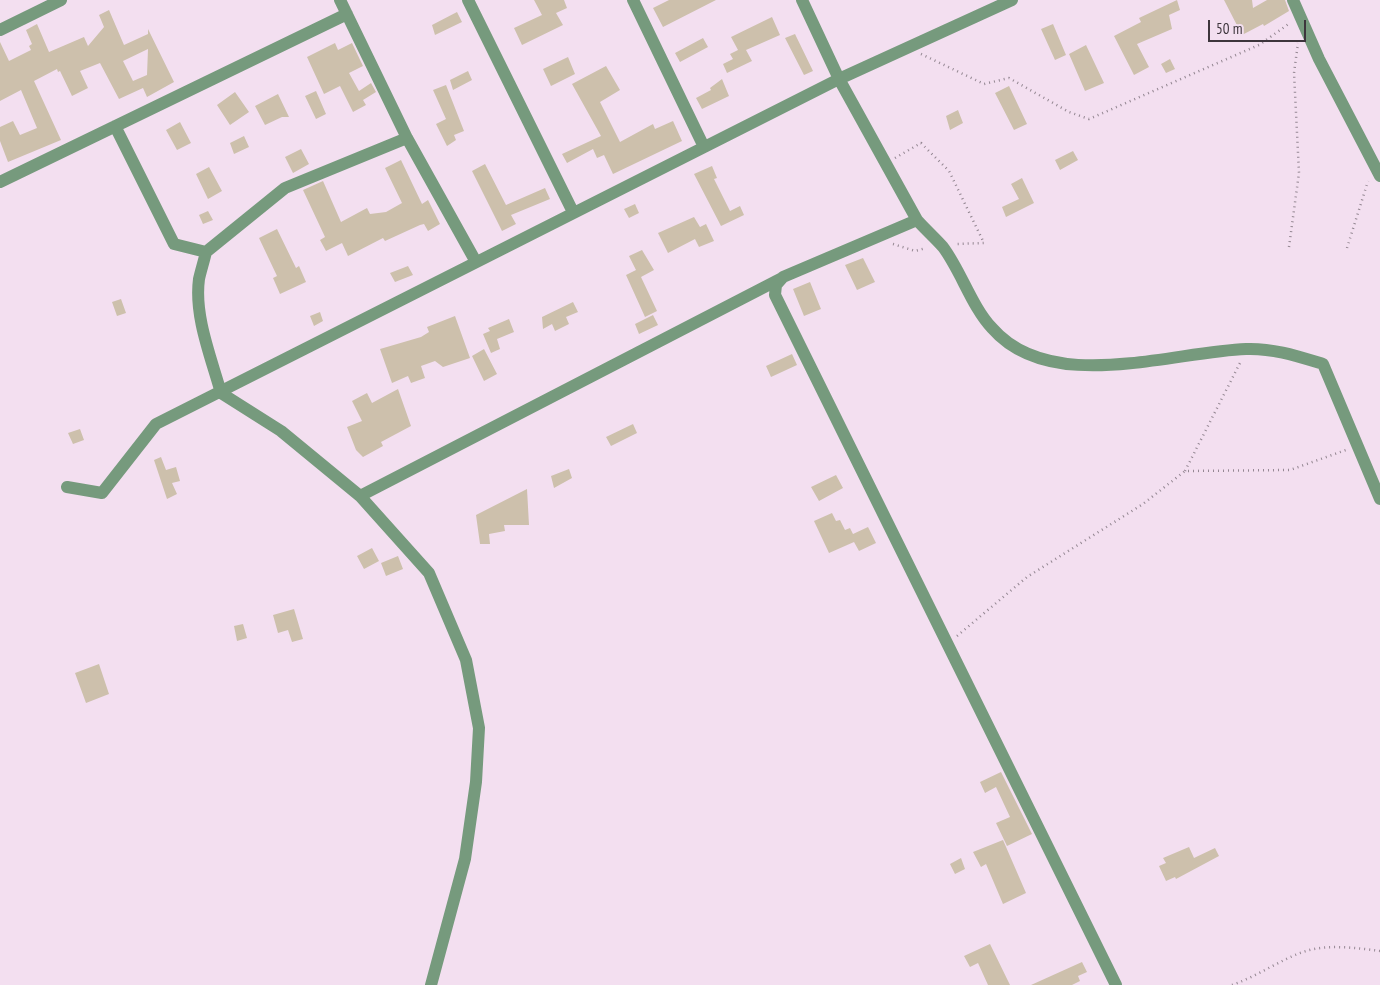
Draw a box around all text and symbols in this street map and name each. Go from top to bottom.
scale bar [1210,10,1308,42]
text: 50 m [1216,19,1242,38]

